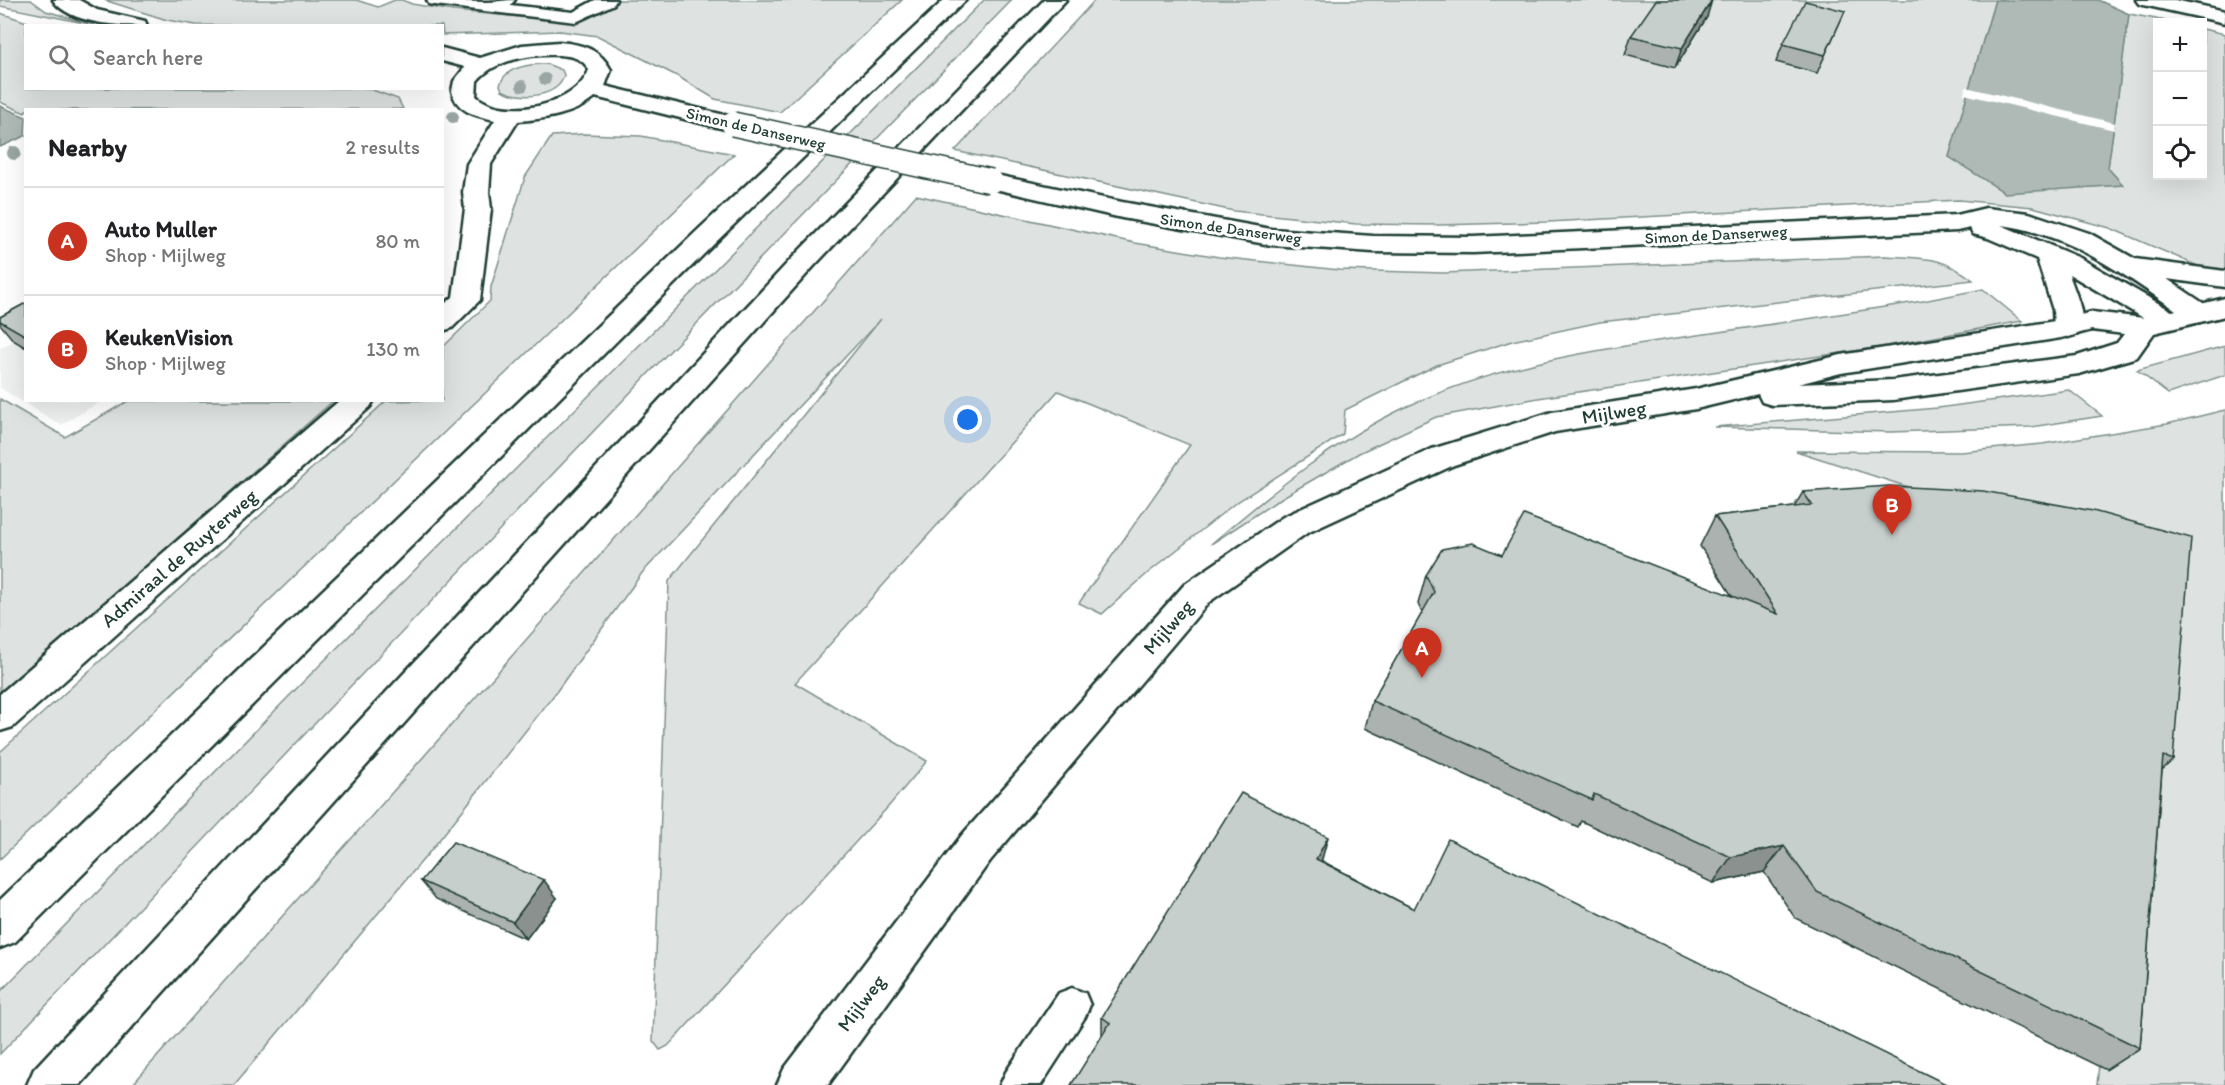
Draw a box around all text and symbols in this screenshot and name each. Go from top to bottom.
map controls [2153,18,2207,180]
button: + [2153,18,2207,72]
search box [24,24,444,90]
icon: search [45,41,78,74]
text: Search here [93,44,203,71]
button: − [2153,72,2207,126]
street label: Simon de Danserweg [684,103,828,154]
button: locate [2153,126,2207,180]
text: Nearby [48,131,127,163]
text: 2 results [346,135,420,159]
street label: Simon de Danserweg [1159,209,1304,248]
text: Auto Muller [105,216,217,243]
street label: Simon de Danserweg [1644,221,1789,248]
text: A [61,229,74,253]
text: 80 m [375,229,420,253]
text: Shop · Mijlweg [105,243,226,267]
text: KeukenVision [105,324,233,351]
text: B [61,337,74,361]
text: 130 m [366,337,420,361]
text: Shop · Mijlweg [105,351,226,375]
street label: Mijlweg [1580,395,1649,429]
your location [953,405,982,434]
street label: Admiraal de Ruyterweg [96,483,262,632]
pin: B [1872,486,1912,535]
street label: Mijlweg [1138,594,1199,659]
pin: A [1402,628,1442,678]
street label: Mijlweg [832,969,891,1036]

